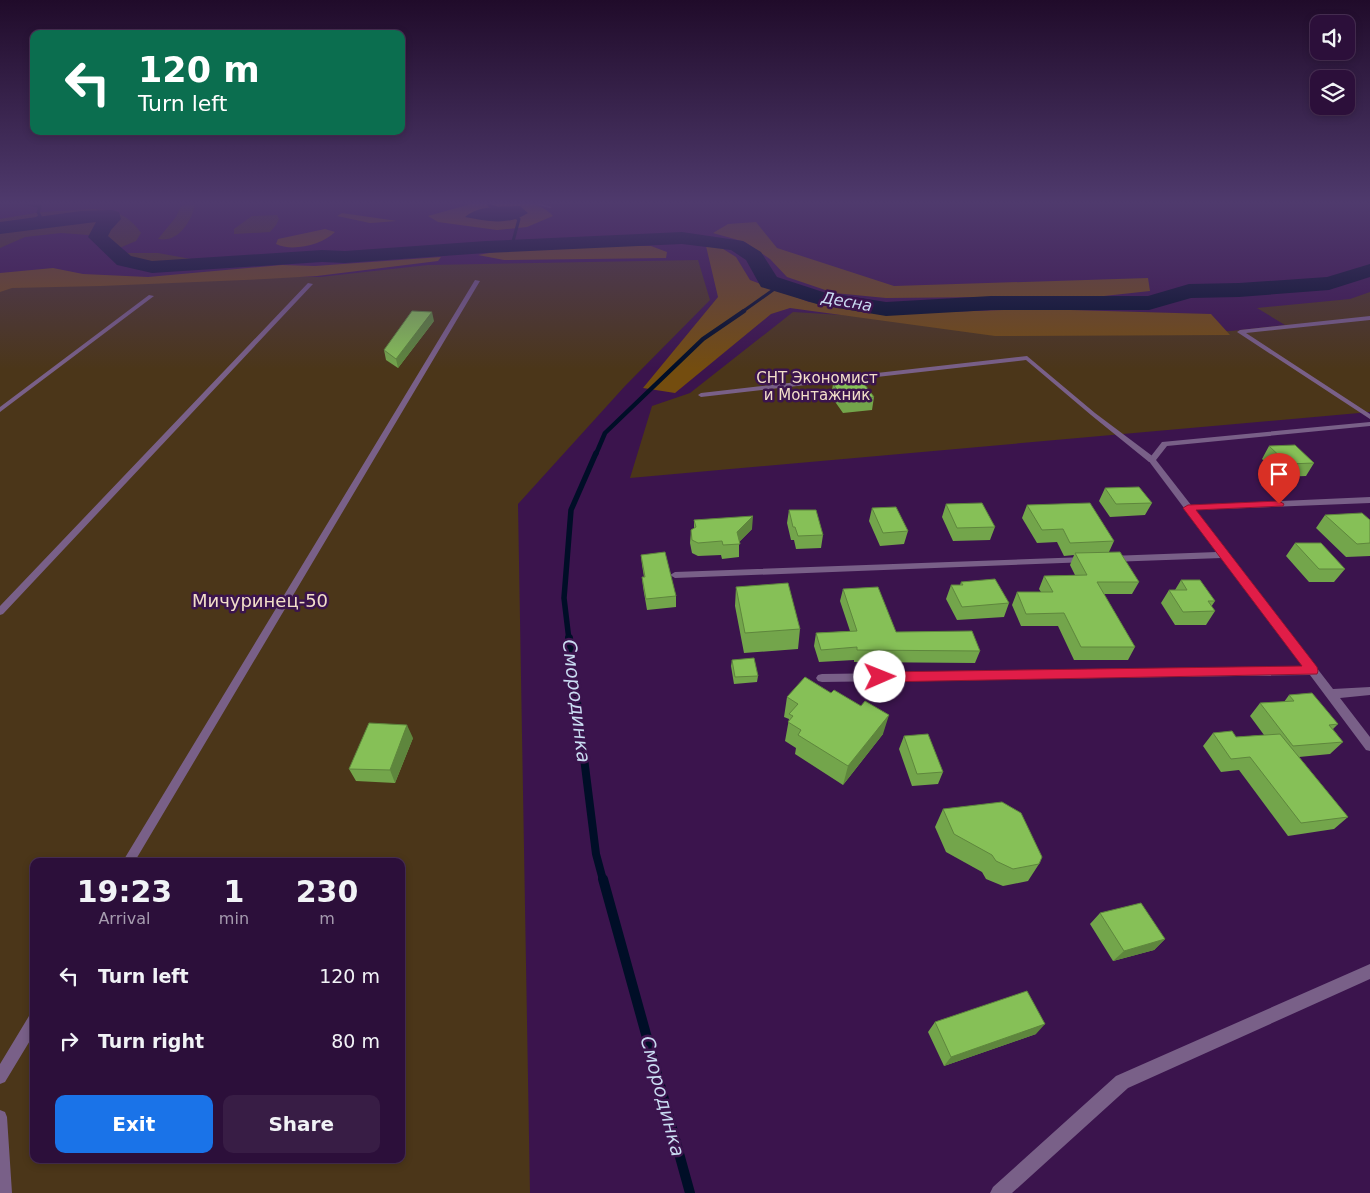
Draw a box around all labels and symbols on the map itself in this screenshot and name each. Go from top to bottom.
water label: Десна [819,287,874,315]
park label: СНТ Экономист и Монтажник [756,369,878,404]
pin [1258,453,1300,504]
park label: Мичуринец-50 [192,590,328,611]
water label: Смородинка [559,638,595,764]
position arrow [853,650,905,702]
water label: Смородинка [636,1033,690,1159]

